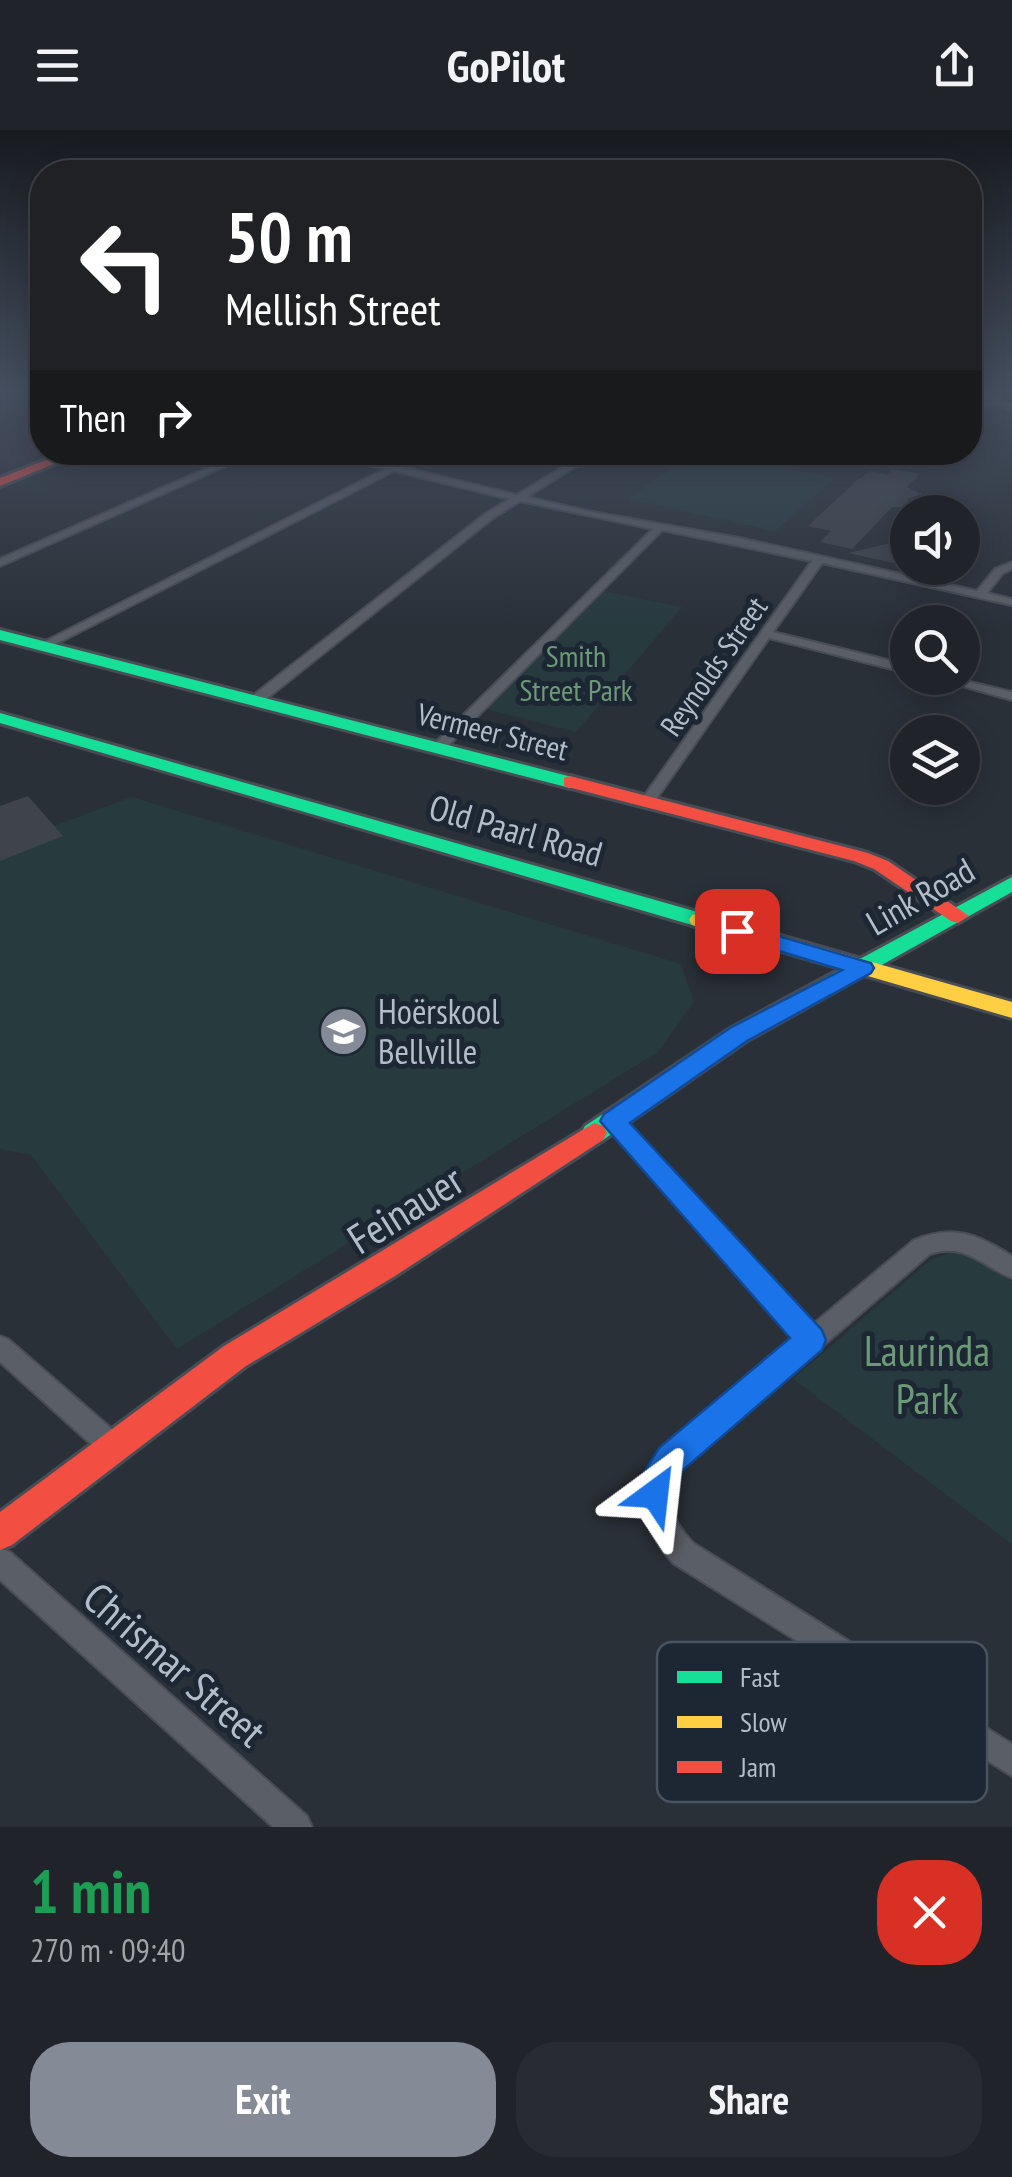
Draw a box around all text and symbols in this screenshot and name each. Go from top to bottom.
text: GoPilot [447,36,565,94]
icon: menu [30,38,85,93]
icon: share [927,38,982,93]
text: 50 m [225,191,353,281]
icon: left [60,200,190,330]
text: Mellish Street [225,279,441,337]
icon: right [146,390,201,445]
text: Then [60,393,126,442]
map controls [890,495,980,805]
button: sound [890,495,980,585]
street label: Reynolds Street [651,588,776,743]
button: search [890,605,980,695]
park label: Smith Street Park [519,636,633,709]
street label: Vermeer Street [413,693,573,769]
button: layers [890,715,980,805]
street label: Old Paarl Road [424,783,608,877]
street label: Link Road [858,847,982,945]
pin [695,889,780,974]
icon: arrive [710,904,765,959]
place label: Hoërskool Bellville [378,988,499,1074]
school or university icon: Hoërskool Bellville [317,1005,369,1057]
street label: Feinauer [337,1152,473,1266]
park label: Laurinda Park [864,1323,990,1426]
position arrow [603,1442,707,1546]
street label: Chrismar Street [72,1570,278,1759]
legend [657,1642,987,1802]
text: Fast [740,1658,780,1695]
text: Slow [740,1703,787,1740]
text: Jam [739,1748,776,1785]
text: 1 min [30,1852,151,1930]
button: close [877,1860,982,1965]
text: 270 m · 09:40 [30,1929,185,1971]
button: Exit [30,2042,496,2157]
button: Share [516,2042,982,2157]

